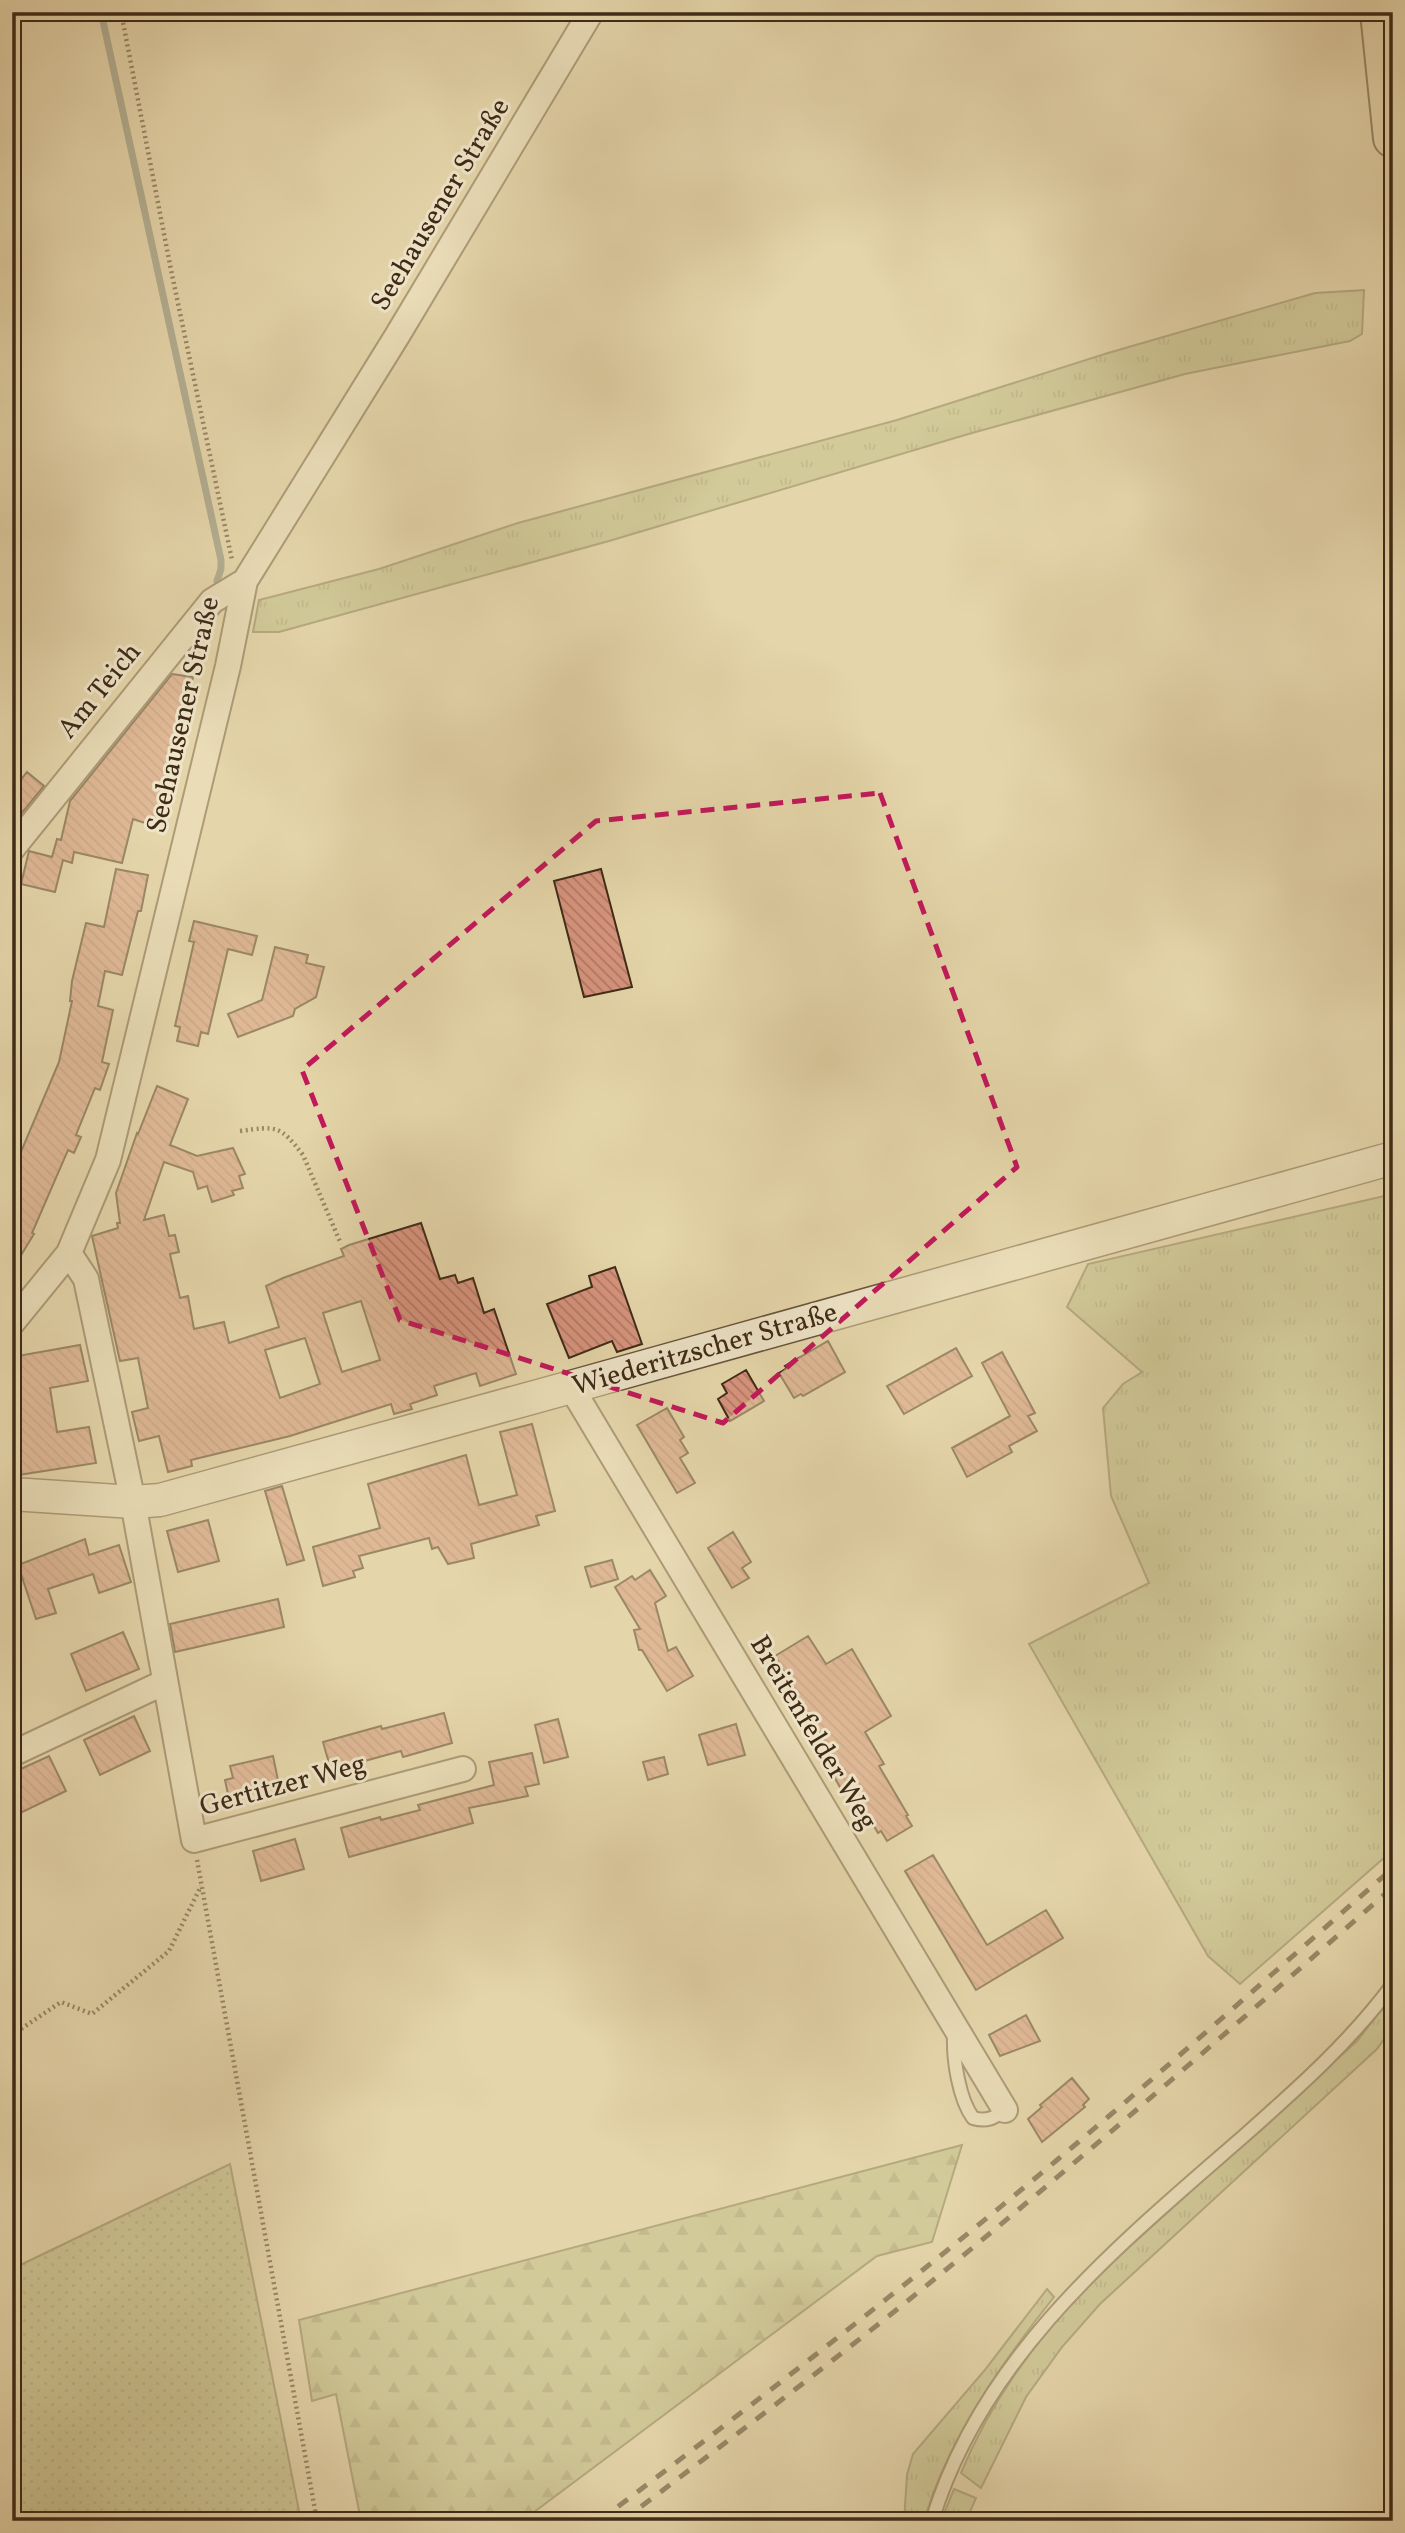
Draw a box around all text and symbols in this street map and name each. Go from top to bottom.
street label: Seehausener Straße [362,91,520,319]
street label: Seehausener Straße [138,593,230,837]
street label: Am Teich [49,634,151,748]
street label: Wiederitzscher Straße [568,1293,842,1407]
street label: Breitenfelder Weg [739,1628,887,1838]
street label: Gertitzer Weg [195,1745,371,1827]

